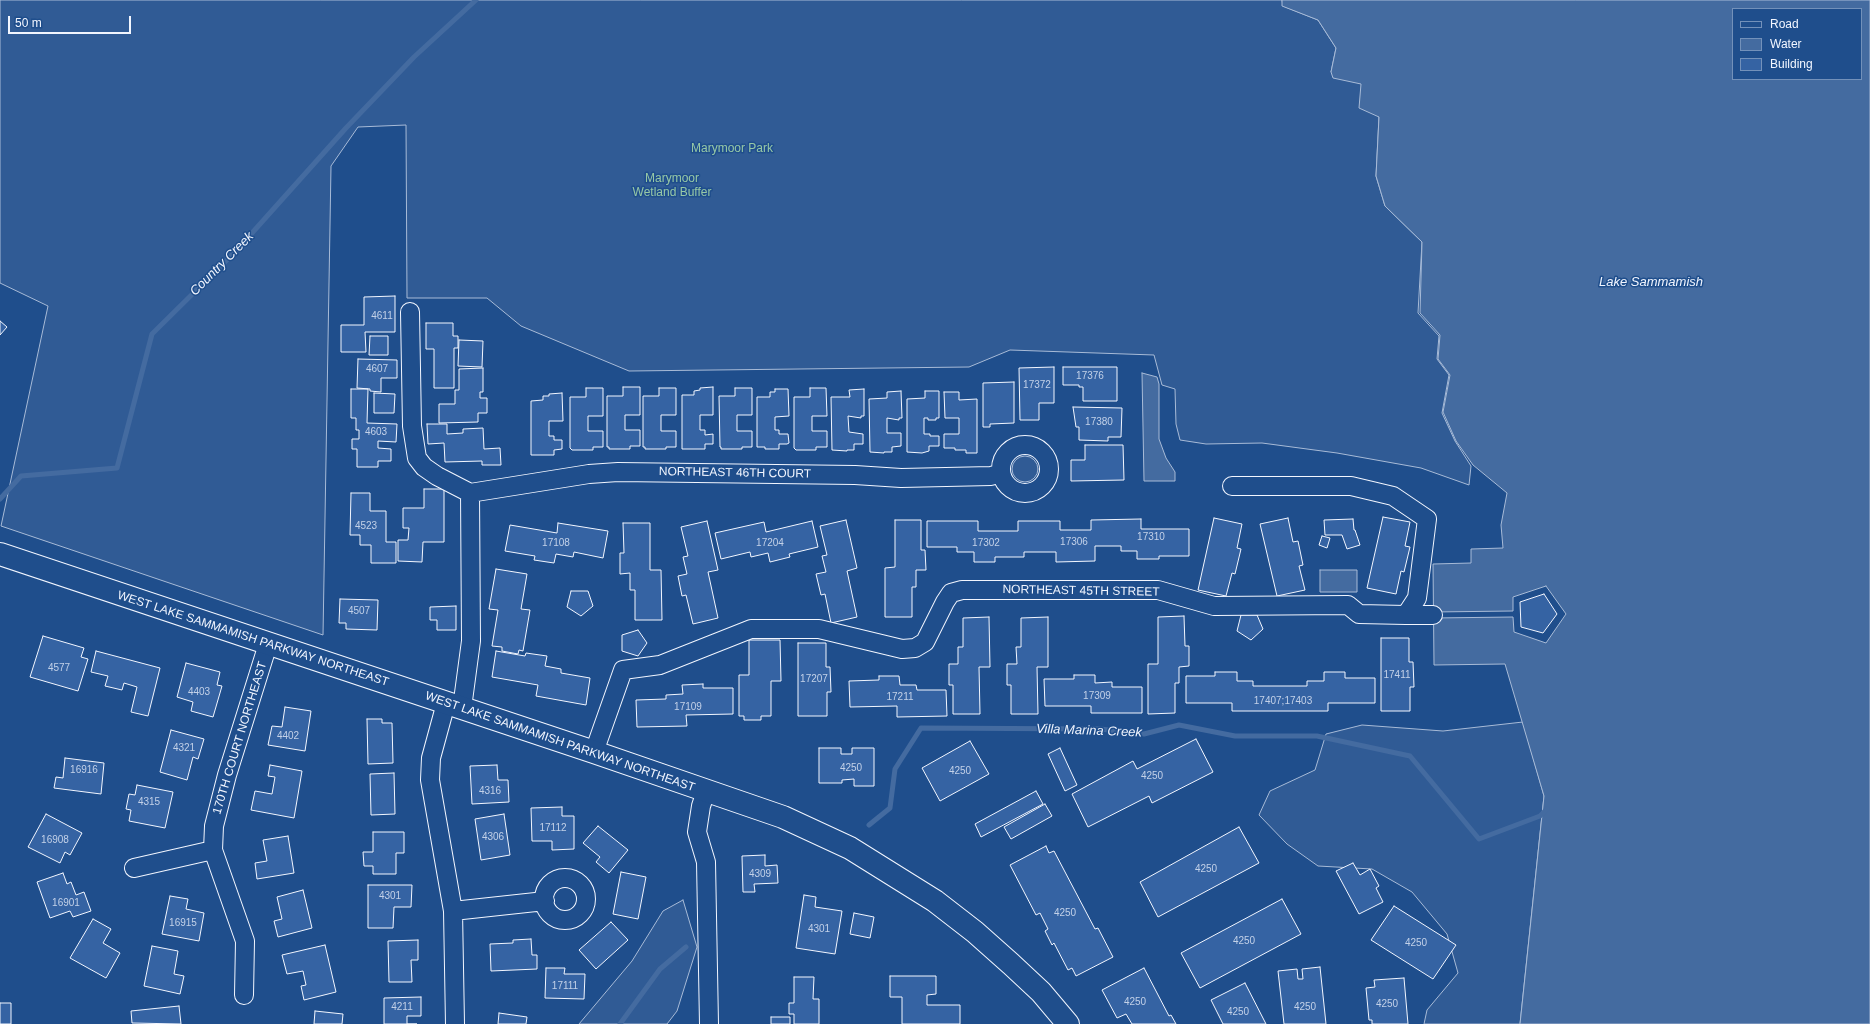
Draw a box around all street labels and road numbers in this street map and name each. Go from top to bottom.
street label: NORTHEAST 46TH COURT [659,464,811,482]
street label: NORTHEAST 45TH STREET [1002,582,1160,600]
street label: WEST LAKE SAMMAMISH PARKWAY NORTHEAST [116,588,390,690]
street label: 170TH COURT NORTHEAST [210,660,270,816]
street label: WEST LAKE SAMMAMISH PARKWAY NORTHEAST [423,689,697,795]

